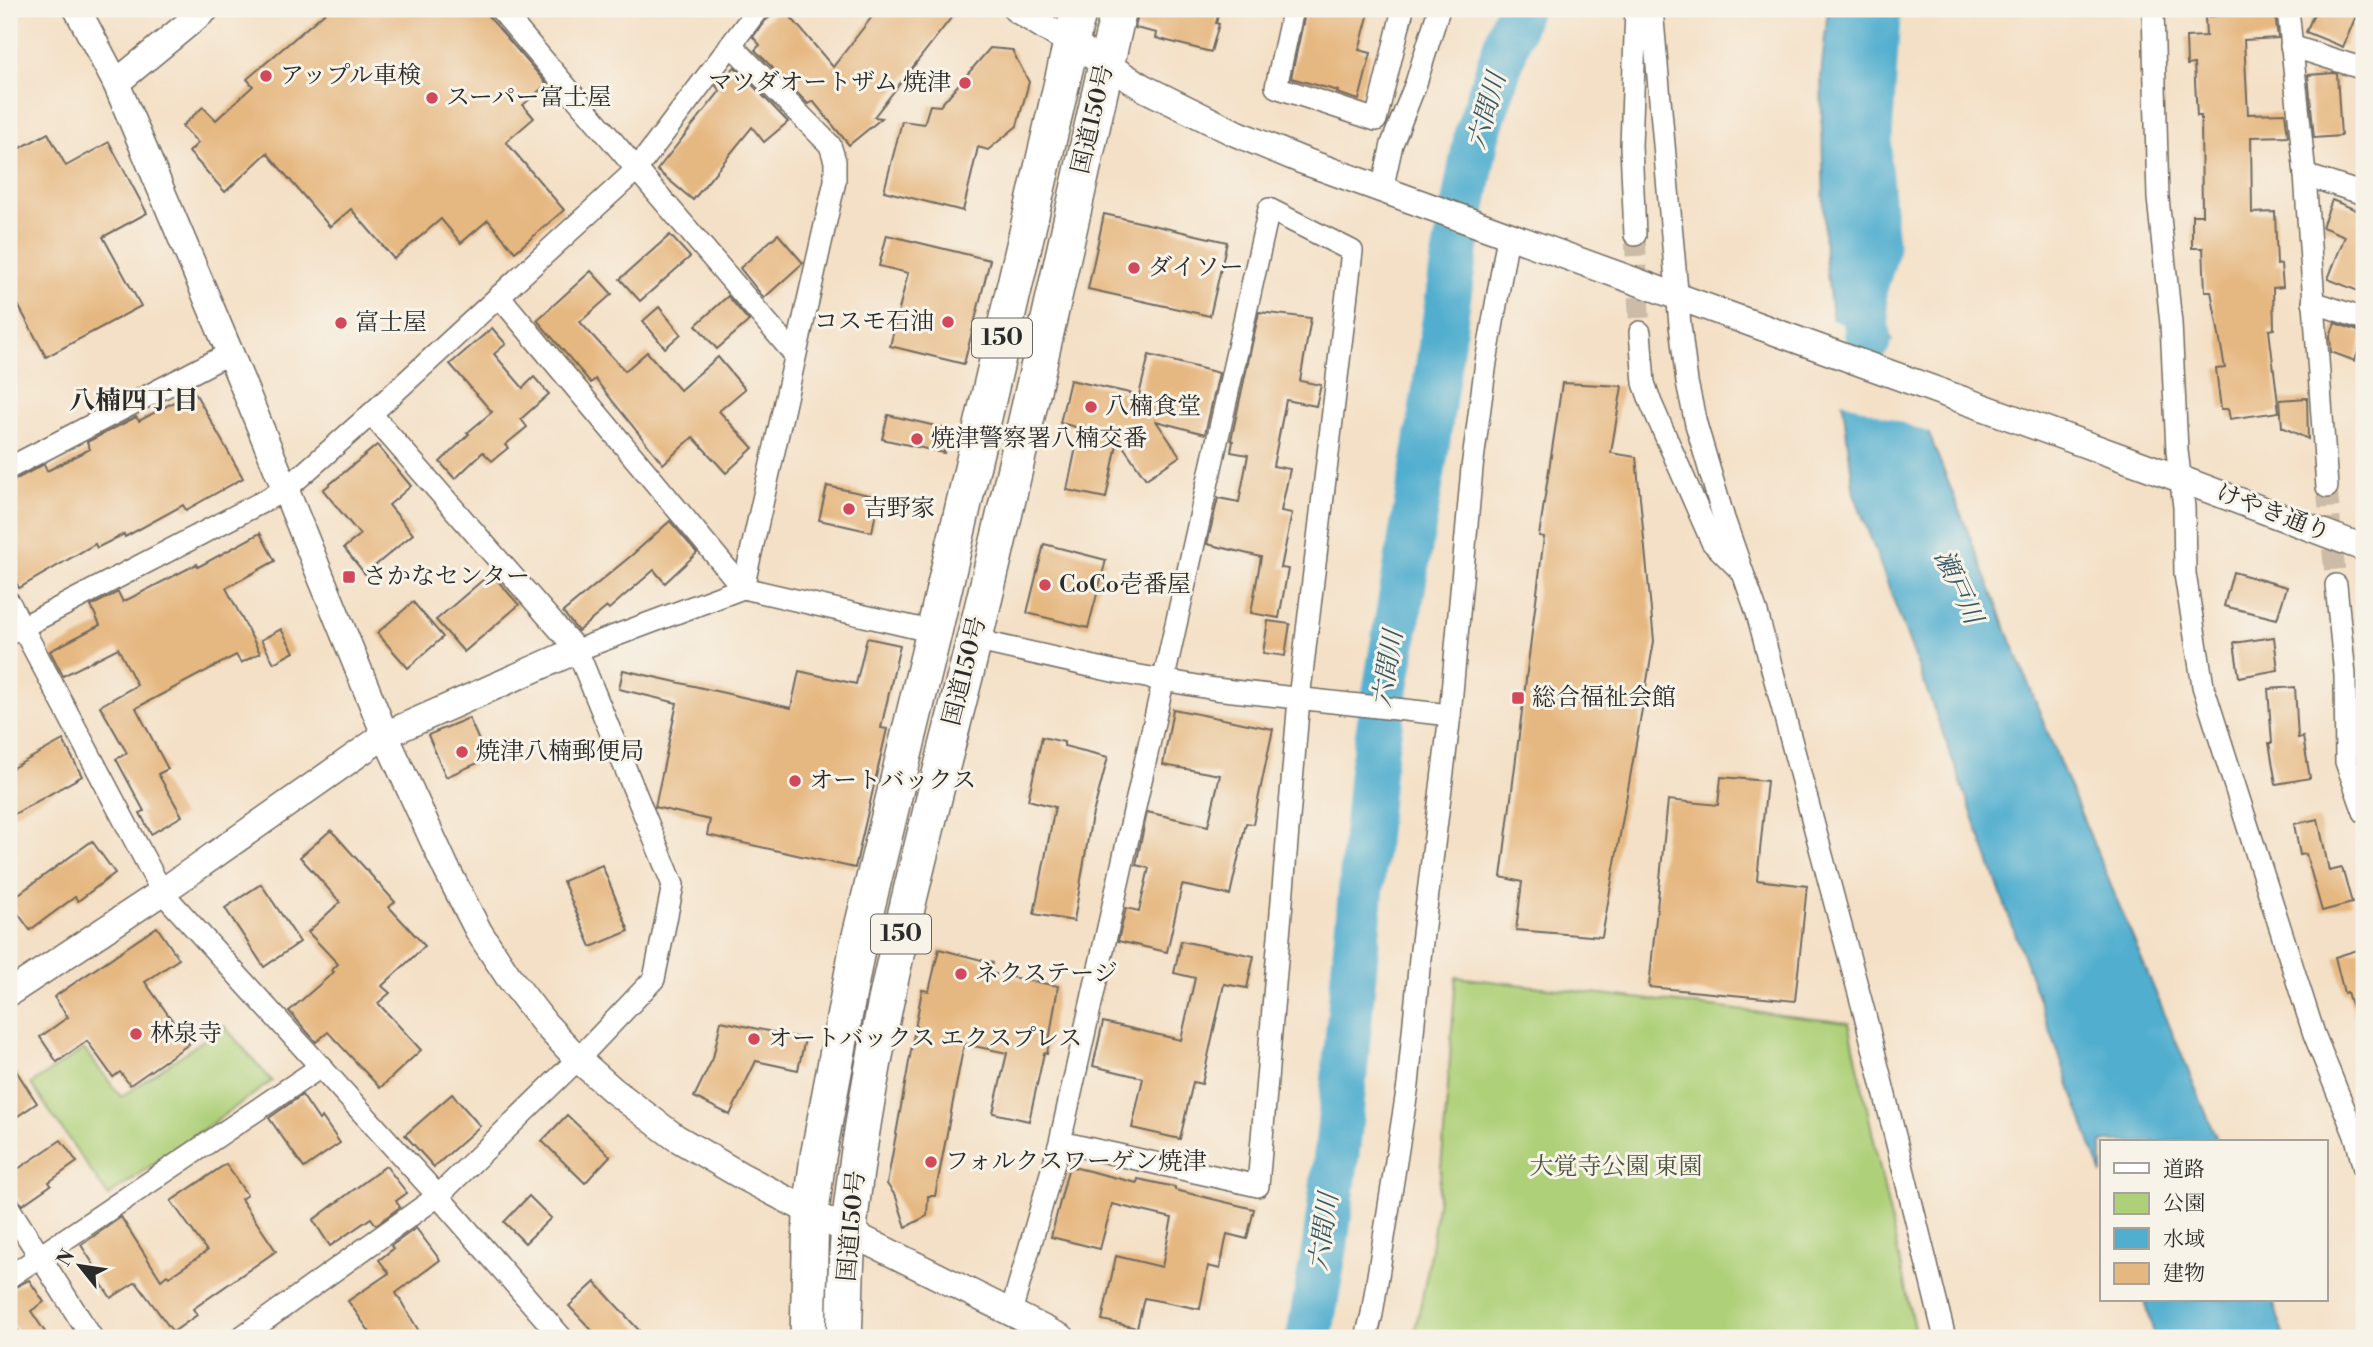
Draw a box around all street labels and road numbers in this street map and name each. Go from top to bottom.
street label: 国道150号 [1066,61,1120,177]
road number: 150 [972,318,1032,358]
street label: けやき通り [2212,477,2334,549]
street label: 国道150号 [937,613,993,729]
road number: 150 [871,914,931,953]
street label: 国道150号 [832,1169,872,1283]

